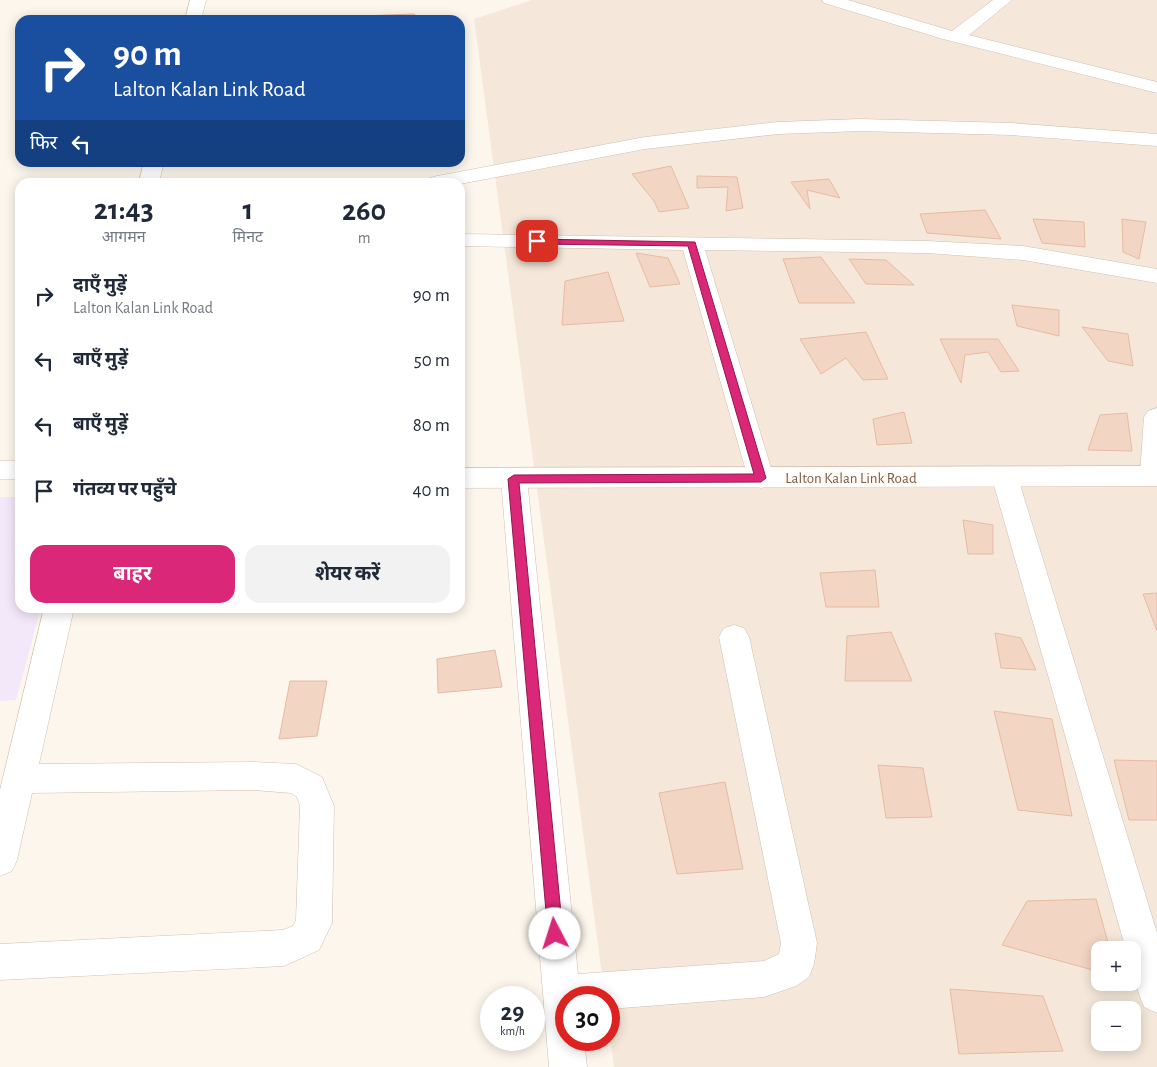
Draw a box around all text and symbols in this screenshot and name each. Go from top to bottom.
icon: right [30,35,95,100]
text: 90 m [113,37,182,72]
text: Lalton Kalan Link Road [113,78,306,100]
icon: left [67,130,95,158]
text: फिर [30,134,57,153]
text: 21:43 [94,195,154,225]
text: 1 [242,195,253,225]
text: 260 [342,196,386,226]
pin [516,220,558,262]
icon: arrive [523,227,551,255]
text: आगमन [102,229,146,245]
text: मिनट [232,229,263,245]
text: m [358,230,370,246]
text: दाएँ मुड़ें [73,276,127,295]
icon: right [30,282,58,310]
text: 90 m [413,286,450,305]
text: Lalton Kalan Link Road [73,300,213,316]
icon: left [30,347,58,375]
text: बाएँ मुड़ें [73,350,128,369]
text: 50 m [414,351,450,370]
icon: left [30,412,58,440]
text: बाएँ मुड़ें [73,415,128,434]
text: 80 m [413,416,450,435]
street label: Lalton Kalan Link Road [785,471,917,486]
icon: arrive [30,477,58,505]
text: गंतव्य पर पहुँचे [73,480,176,499]
text: 40 m [412,481,450,500]
button: बाहर [30,545,235,603]
button: शेयर करें [245,545,450,603]
position arrow [528,907,580,959]
map controls [1091,941,1141,1051]
button: + [1091,941,1141,991]
speed limit sign: 30 [555,986,620,1051]
text: 29 [501,1000,524,1025]
button: − [1091,1001,1141,1051]
text: km/h [500,1025,525,1037]

